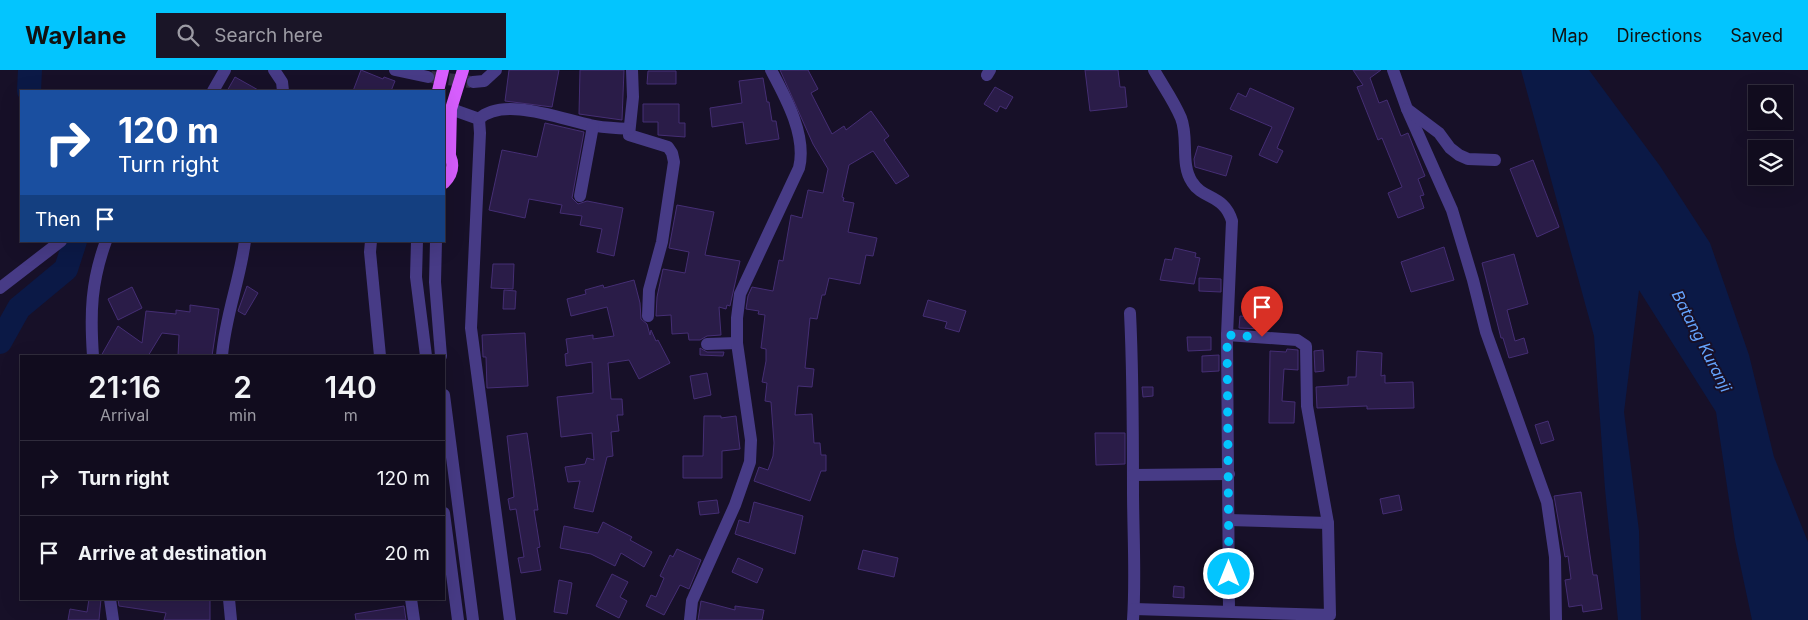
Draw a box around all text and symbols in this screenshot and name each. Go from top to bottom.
search box [156,13,506,58]
text: Waylane [25,21,126,50]
icon: search [174,21,202,49]
text: Search here [214,24,323,47]
text: Map [1551,25,1589,46]
text: Directions [1617,25,1702,46]
text: Saved [1730,25,1783,46]
map controls [1748,85,1793,185]
button: search [1748,85,1793,130]
text: 120 m [118,109,219,151]
icon: right [35,110,100,175]
button: layers [1748,140,1793,185]
text: Turn right [118,151,219,177]
icon: arrive [91,205,119,233]
text: Then [35,208,81,231]
pin [1241,286,1283,337]
water label: Batang Kuranji [1668,287,1737,396]
icon: arrive [1248,293,1276,321]
text: 21:16 [88,369,161,405]
text: 2 [233,369,252,405]
text: 140 [324,369,377,405]
text: Arrival [100,405,149,425]
text: min [229,405,256,425]
text: m [344,405,358,425]
icon: right [35,464,63,492]
text: Turn right [78,467,169,490]
text: 120 m [377,467,430,490]
icon: arrive [35,539,63,567]
text: Arrive at destination [78,542,267,565]
text: 20 m [384,542,430,565]
position arrow [1202,547,1254,599]

